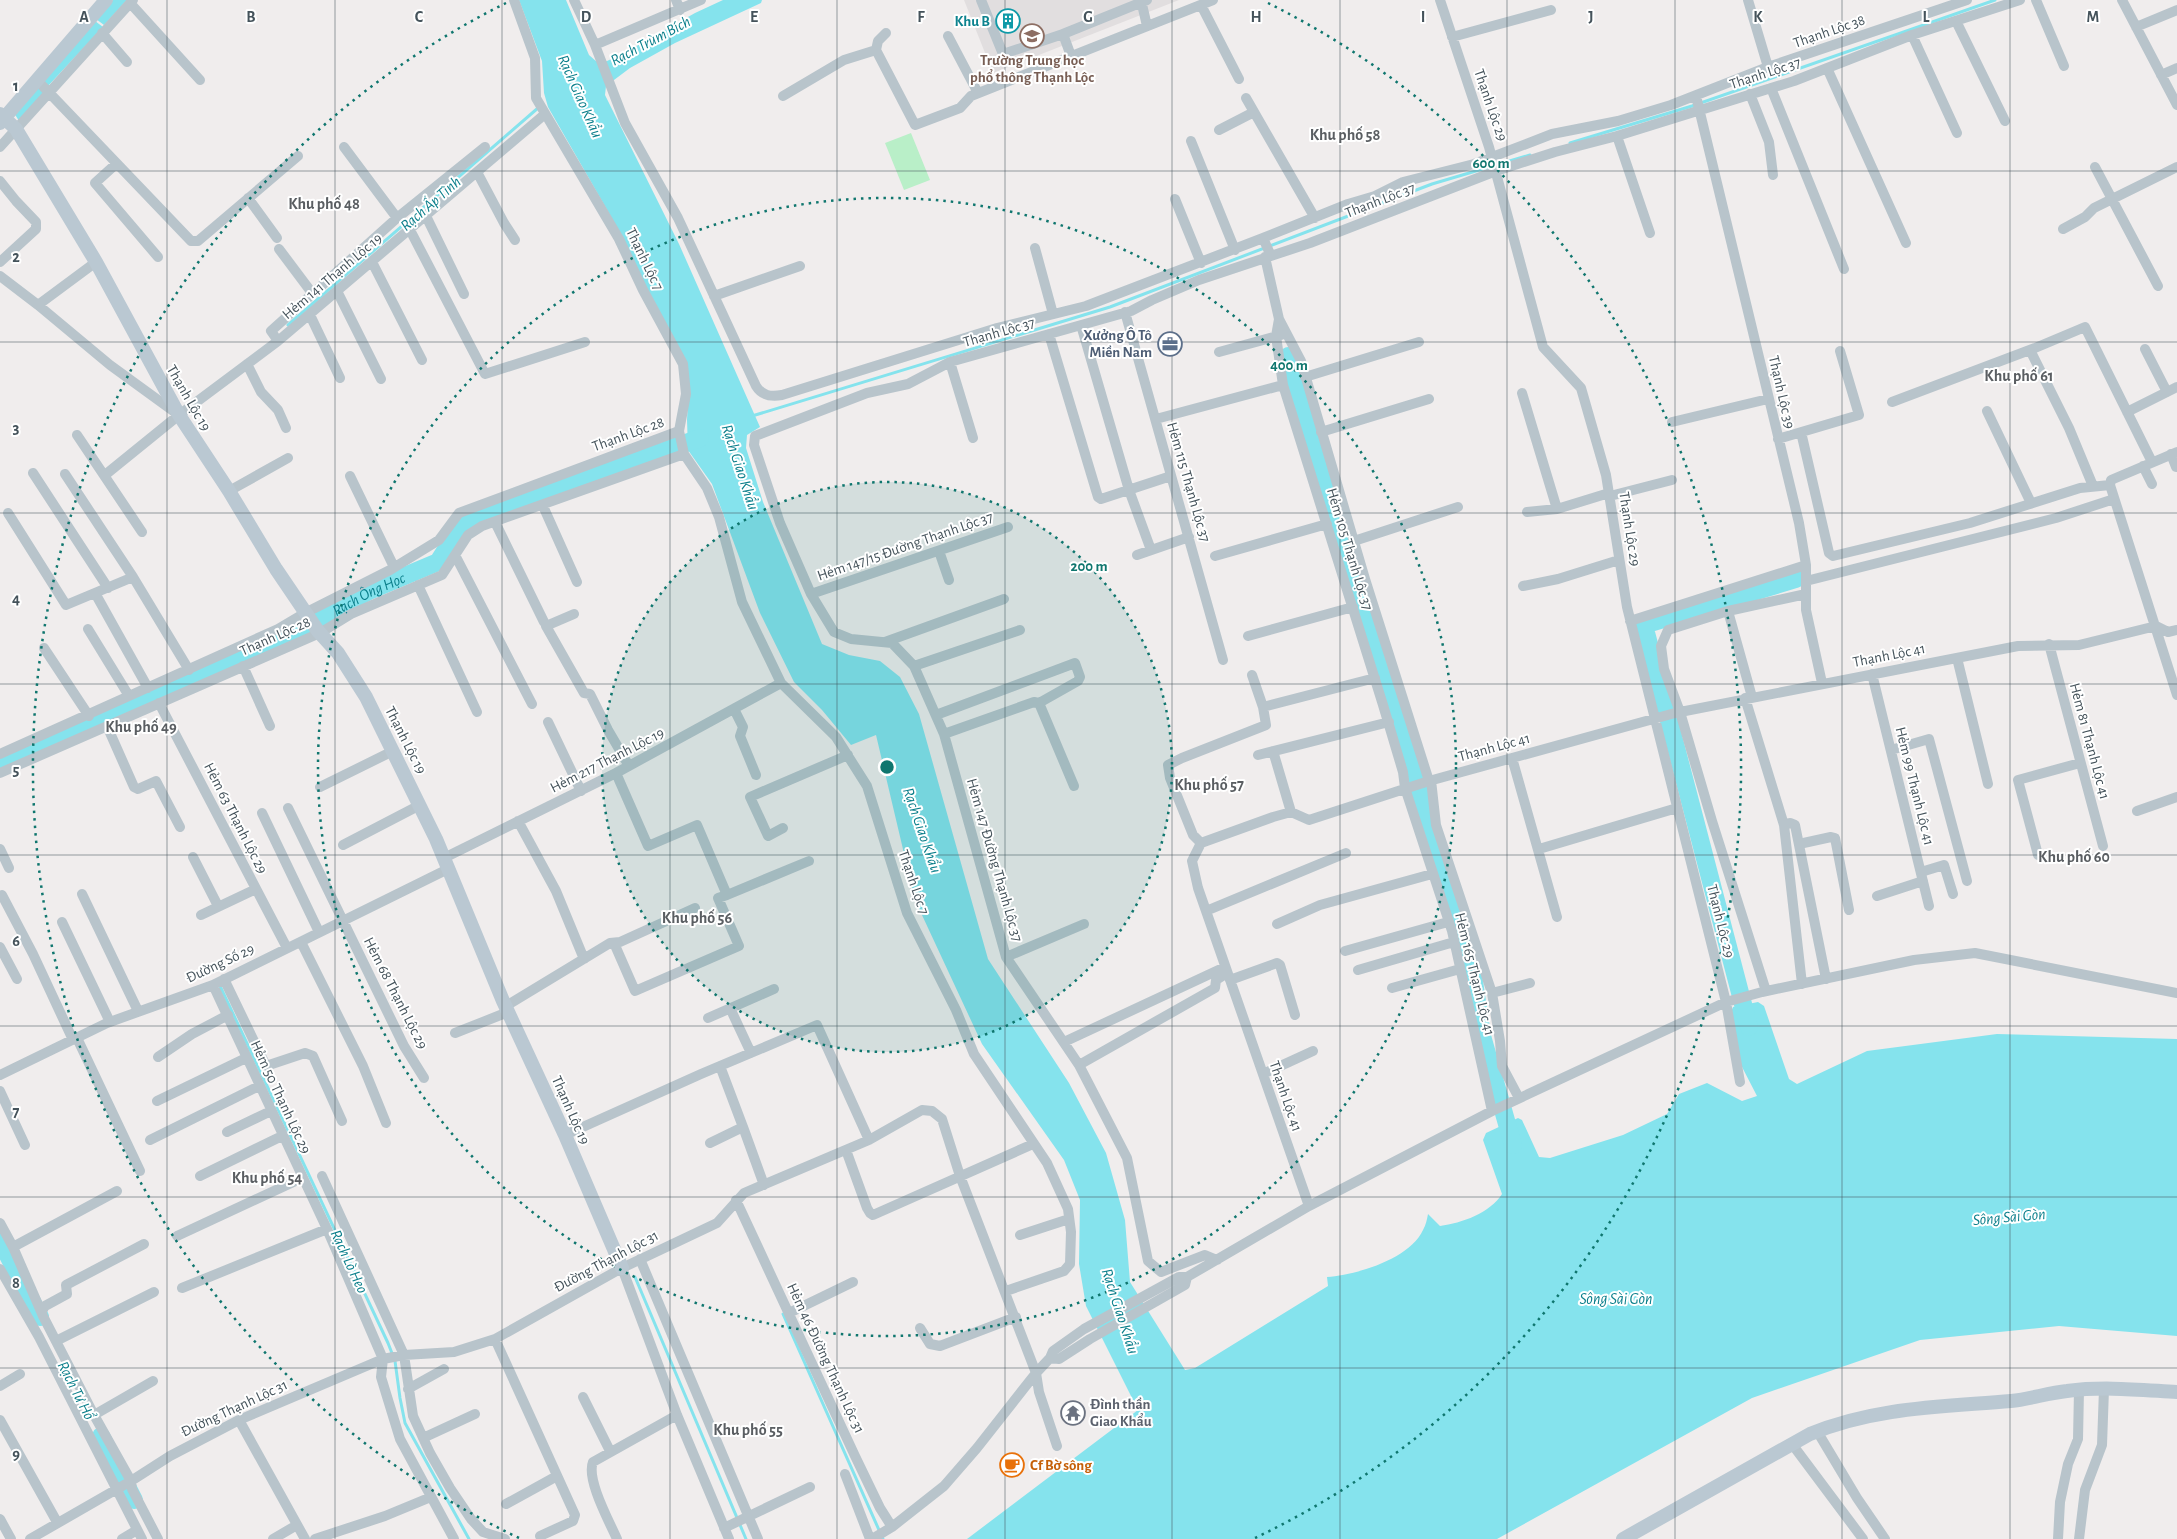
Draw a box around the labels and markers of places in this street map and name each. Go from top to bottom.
building icon: Khu B [995,8,1021,34]
place label: Khu B [954,14,990,29]
school or university icon: Trường Trung học phổ thông Thạnh Lộc [1019,23,1045,49]
place label: Trường Trung học phổ thông Thạnh Lộc [970,53,1094,85]
place label: Xưởng Ô Tô Miền Nam [1083,327,1152,360]
office icon: Xưởng Ô Tô Miền Nam [1157,331,1183,357]
centre of rings [878,758,896,776]
place label: Đình thần Giao Khẩu [1090,1397,1152,1429]
temple icon: Đình thần Giao Khẩu [1060,1400,1086,1426]
cafe icon: Cf Bờ sông [999,1452,1025,1478]
place label: Cf Bờ sông [1030,1458,1092,1473]

